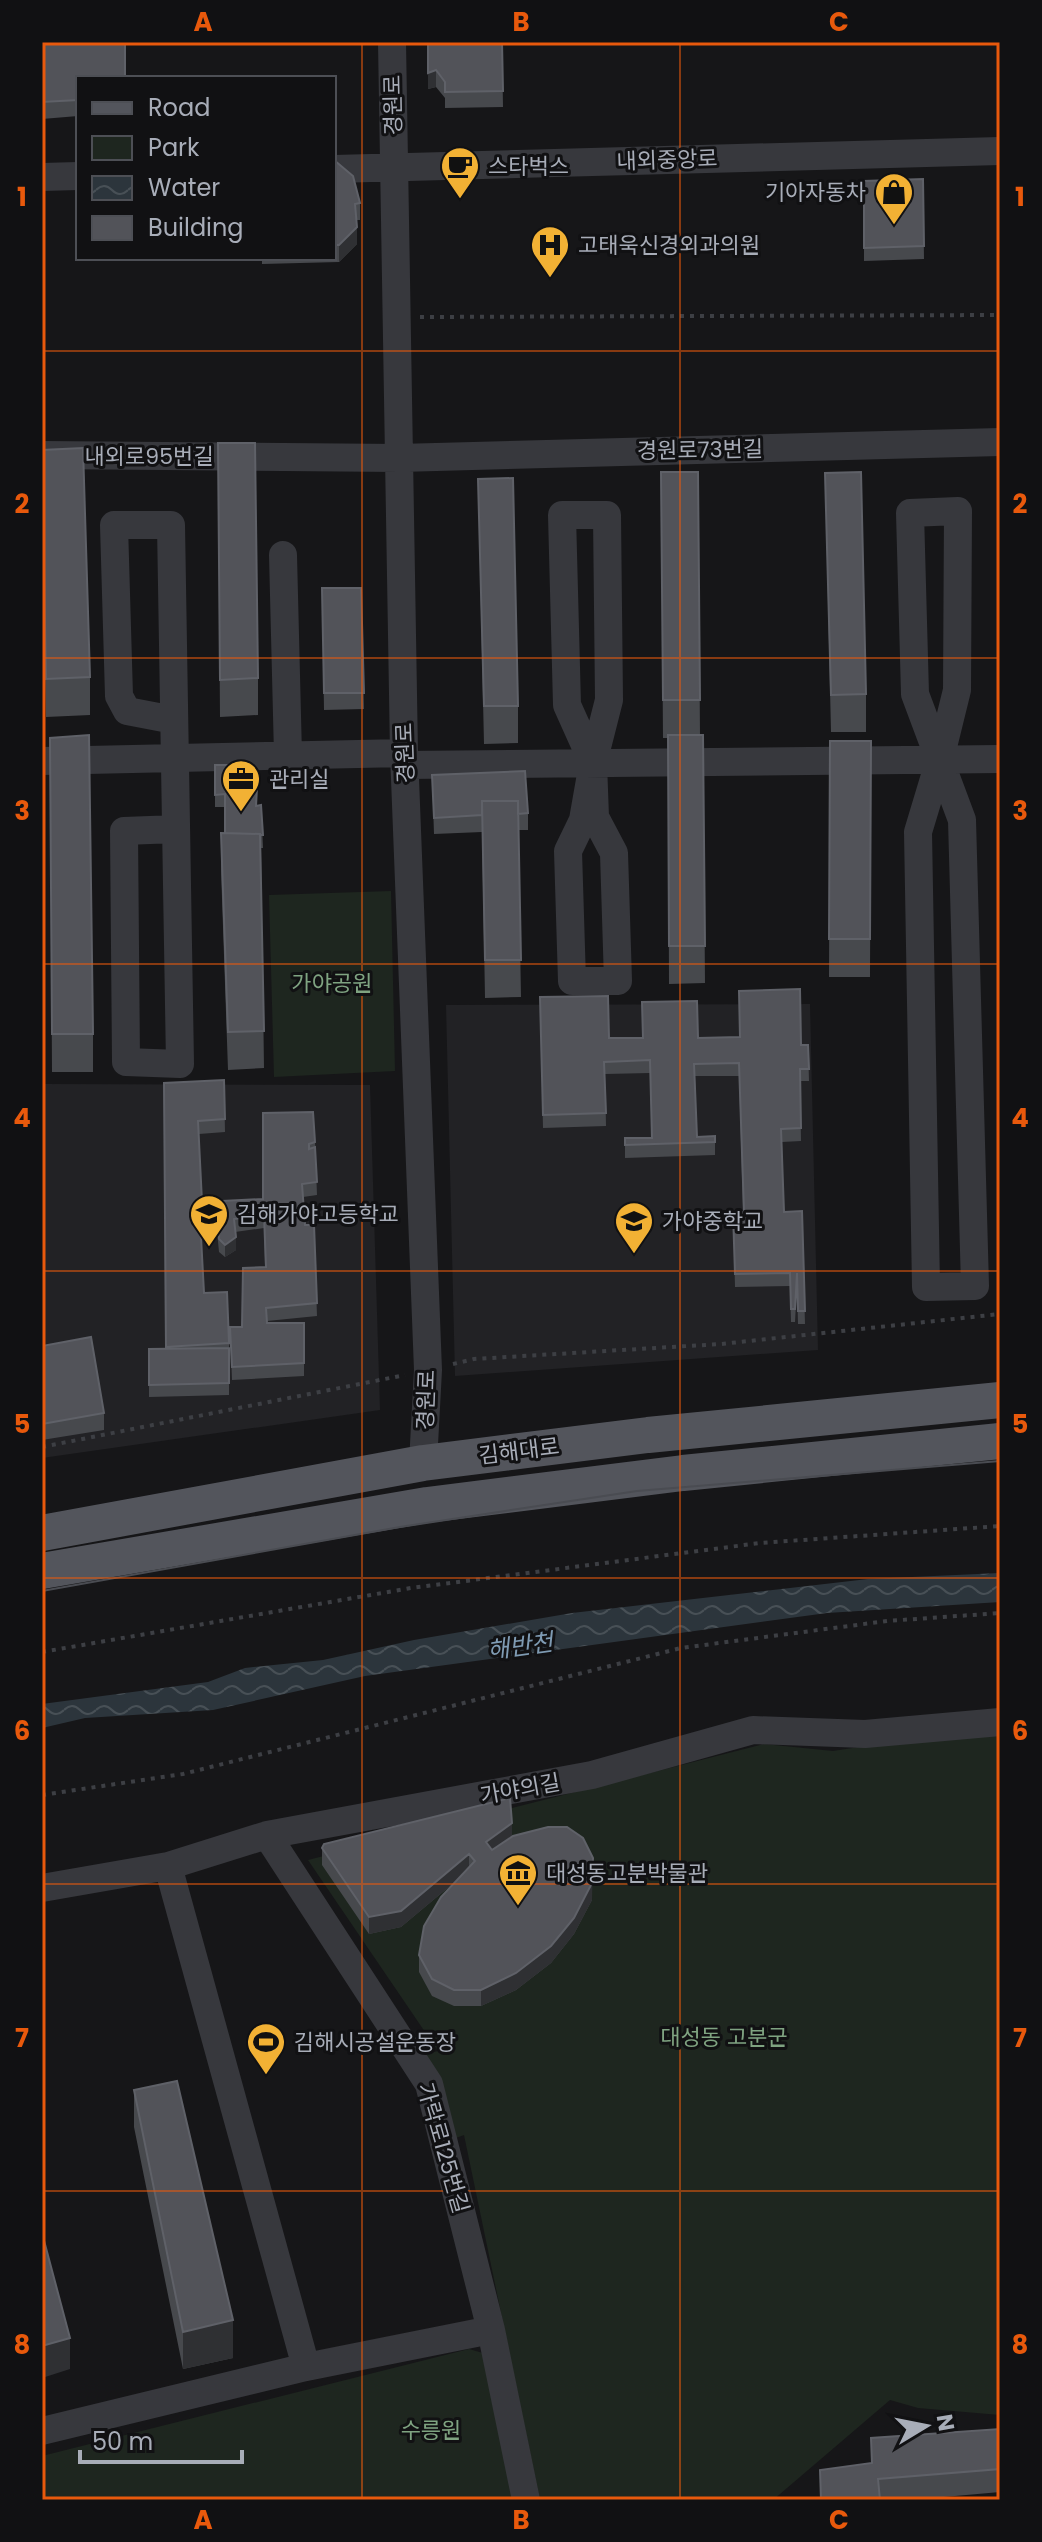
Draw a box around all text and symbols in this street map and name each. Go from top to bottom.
text: A [193,4,213,40]
text: B [512,4,530,40]
text: C [829,4,849,40]
street label: 경원로 [377,74,409,136]
legend [76,76,336,260]
text: Road [148,91,210,124]
text: Park [148,131,200,164]
street label: 내외중앙로 [616,143,718,177]
cafe icon: 스타벅스 [439,145,481,200]
place label: 스타벅스 [488,151,569,182]
text: Water [148,171,220,204]
shop icon: 기아자동차 [873,171,915,226]
place label: 기아자동차 [765,177,866,208]
text: 1 [17,179,27,215]
text: 1 [1015,179,1025,215]
text: Building [148,211,244,244]
hospital icon: 고태욱신경외과의원 [529,224,571,279]
place label: 고태욱신경외과의원 [578,230,760,261]
street label: 경원로73번길 [637,433,763,467]
street label: 내외로95번길 [85,441,213,472]
text: 2 [15,486,30,522]
text: 2 [1013,486,1028,522]
street label: 경원로 [388,722,422,784]
office icon: 관리실 [220,758,262,813]
place label: 관리실 [269,764,330,795]
text: 3 [14,793,30,829]
text: 3 [1012,793,1028,829]
park label: 가야공원 [292,968,372,999]
text: 4 [13,1100,31,1136]
text: 4 [1011,1100,1029,1136]
school or university icon: 김해가야고등학교 [188,1193,230,1248]
place label: 김해가야고등학교 [237,1199,399,1230]
school or university icon: 가야중학교 [613,1200,655,1255]
place label: 가야중학교 [662,1206,763,1237]
street label: 경원로 [409,1369,443,1431]
text: 5 [14,1406,30,1442]
text: 5 [1012,1406,1028,1442]
street label: 김해대로 [477,1431,561,1471]
water label: 해반천 [485,1625,558,1667]
text: 6 [14,1713,30,1749]
text: 6 [1012,1713,1028,1749]
street label: 가야의길 [477,1767,563,1811]
museum icon: 대성동고분박물관 [497,1852,539,1907]
place label: 대성동고분박물관 [546,1858,708,1889]
text: 7 [15,2020,29,2056]
text: 7 [1013,2020,1027,2056]
sports icon: 김해시공설운동장 [245,2021,287,2076]
park label: 대성동 고분군 [660,2022,788,2053]
place label: 김해시공설운동장 [294,2027,456,2058]
street label: 가락로125번길 [410,2079,476,2217]
text: 8 [14,2327,30,2363]
text: 8 [1012,2327,1028,2363]
north arrow [886,2386,966,2466]
text: N [929,2412,962,2433]
scale bar [80,2414,242,2464]
park label: 수릉원 [401,2415,461,2446]
text: 50 m [92,2425,153,2458]
text: A [193,2502,213,2538]
text: B [512,2502,530,2538]
text: C [829,2502,849,2538]

